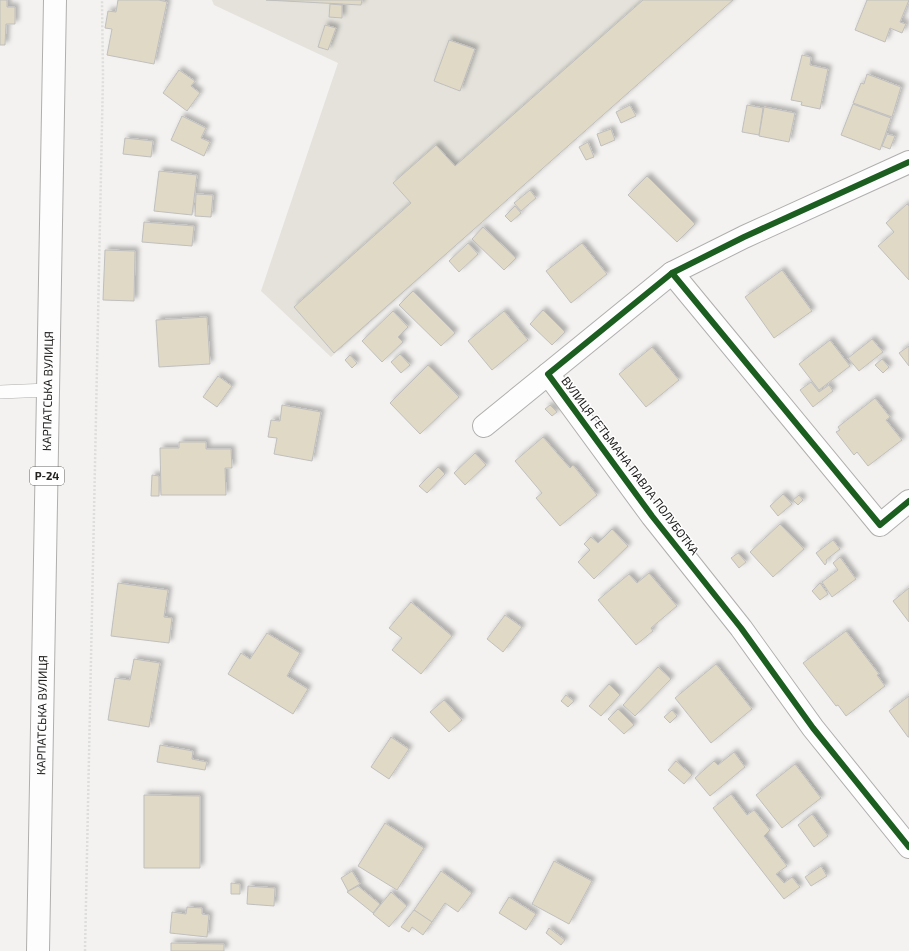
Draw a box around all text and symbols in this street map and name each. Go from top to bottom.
street label: КАРПАТСЬКА ВУЛИЦЯ [39,331,55,451]
street label: ВУЛИЦЯ ГЕТЬМАНА ПАВЛА ПОЛУБОТКА [559,374,703,558]
road number: Р-24 [30,467,64,485]
street label: КАРПАТСЬКА ВУЛИЦЯ [33,655,49,775]

